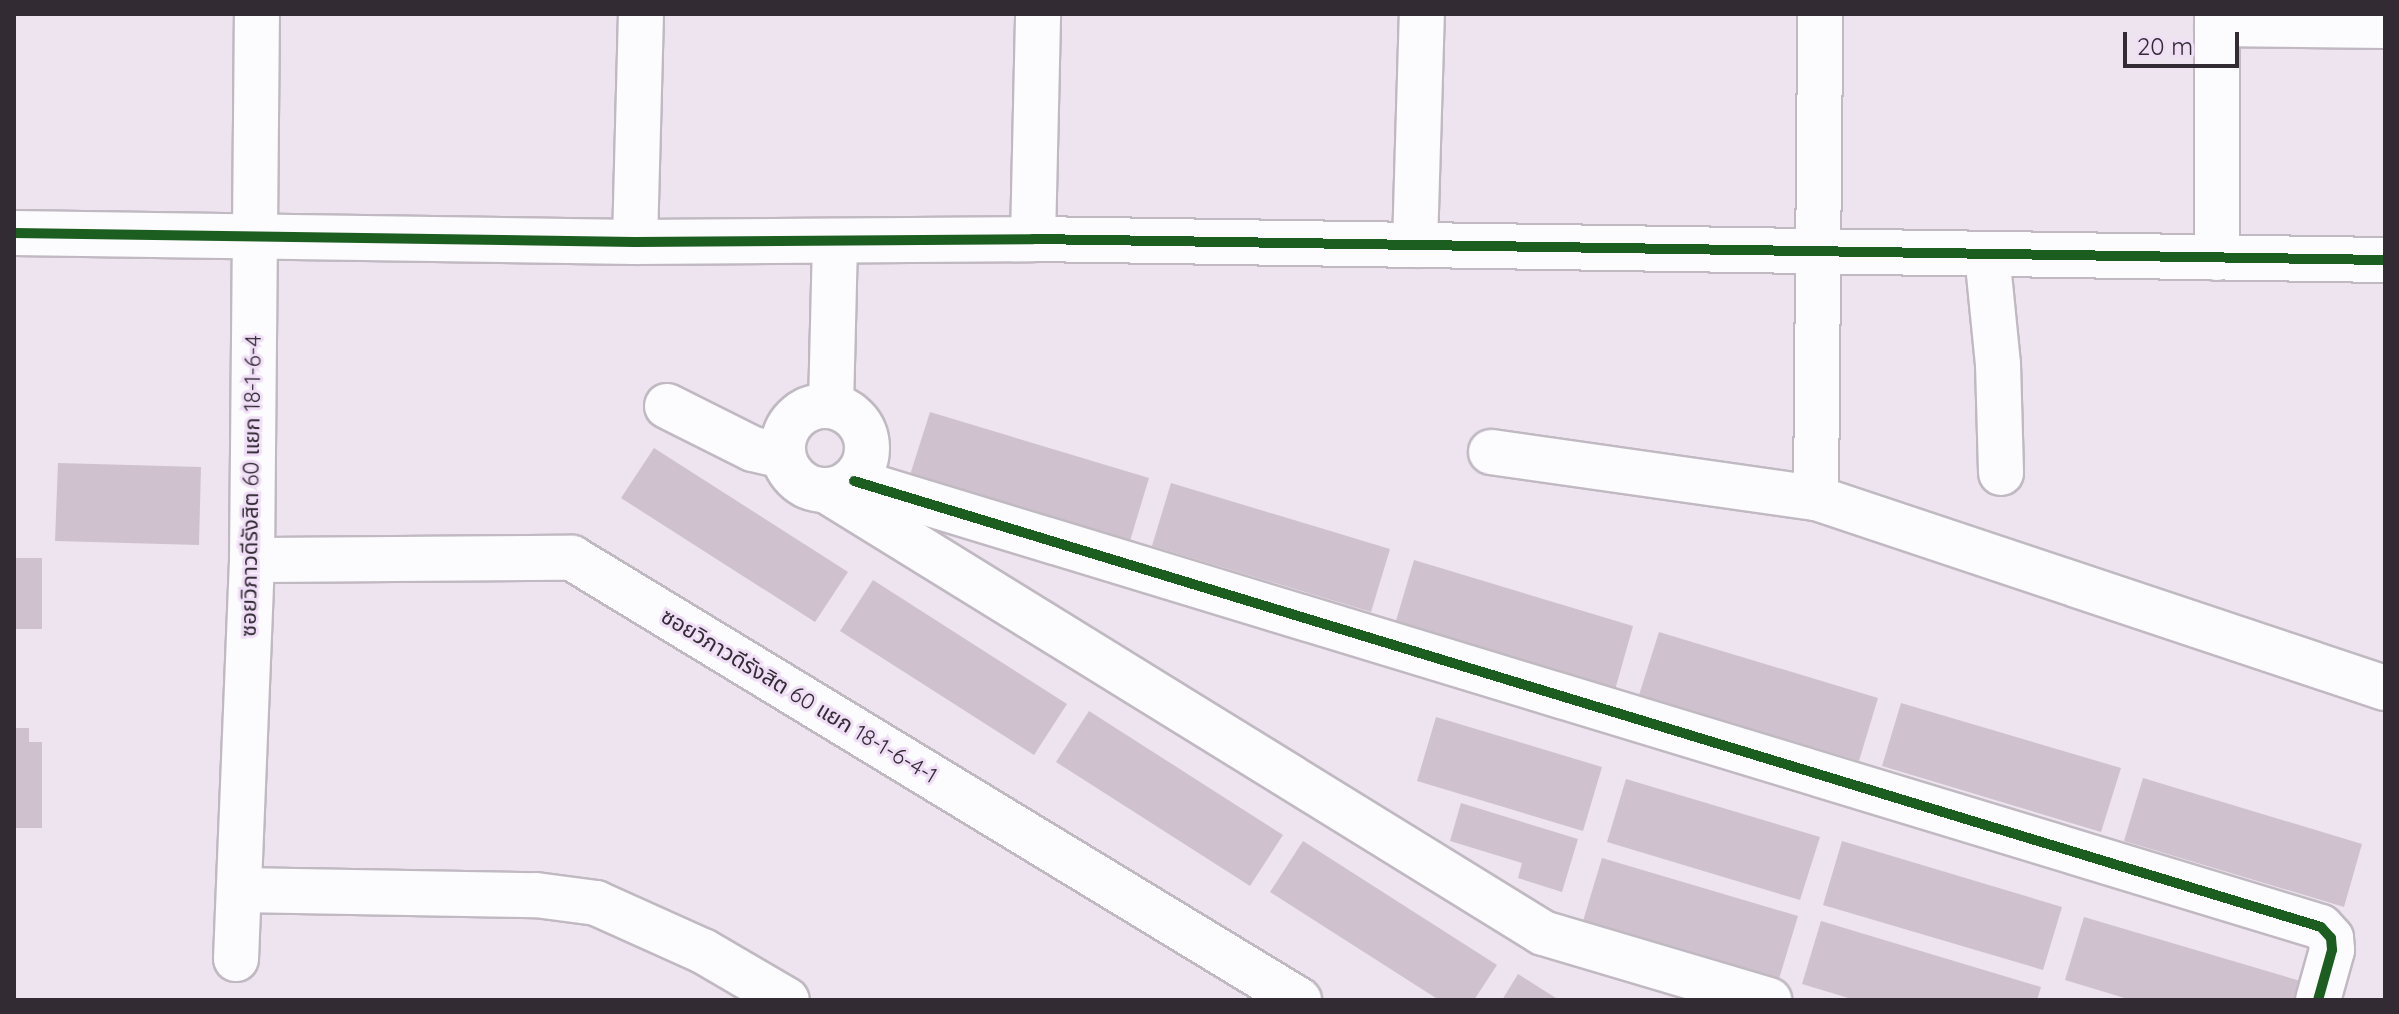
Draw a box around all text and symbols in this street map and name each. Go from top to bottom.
scale bar [2127,16,2243,66]
text: 20 m [2137,31,2193,61]
street label: ซอยวิภาวดีรังสิต 60 แยก 18-1-6-4 [235,335,267,637]
street label: ซอยวิภาวดีรังสิต 60 แยก 18-1-6-4-1 [656,603,942,789]

